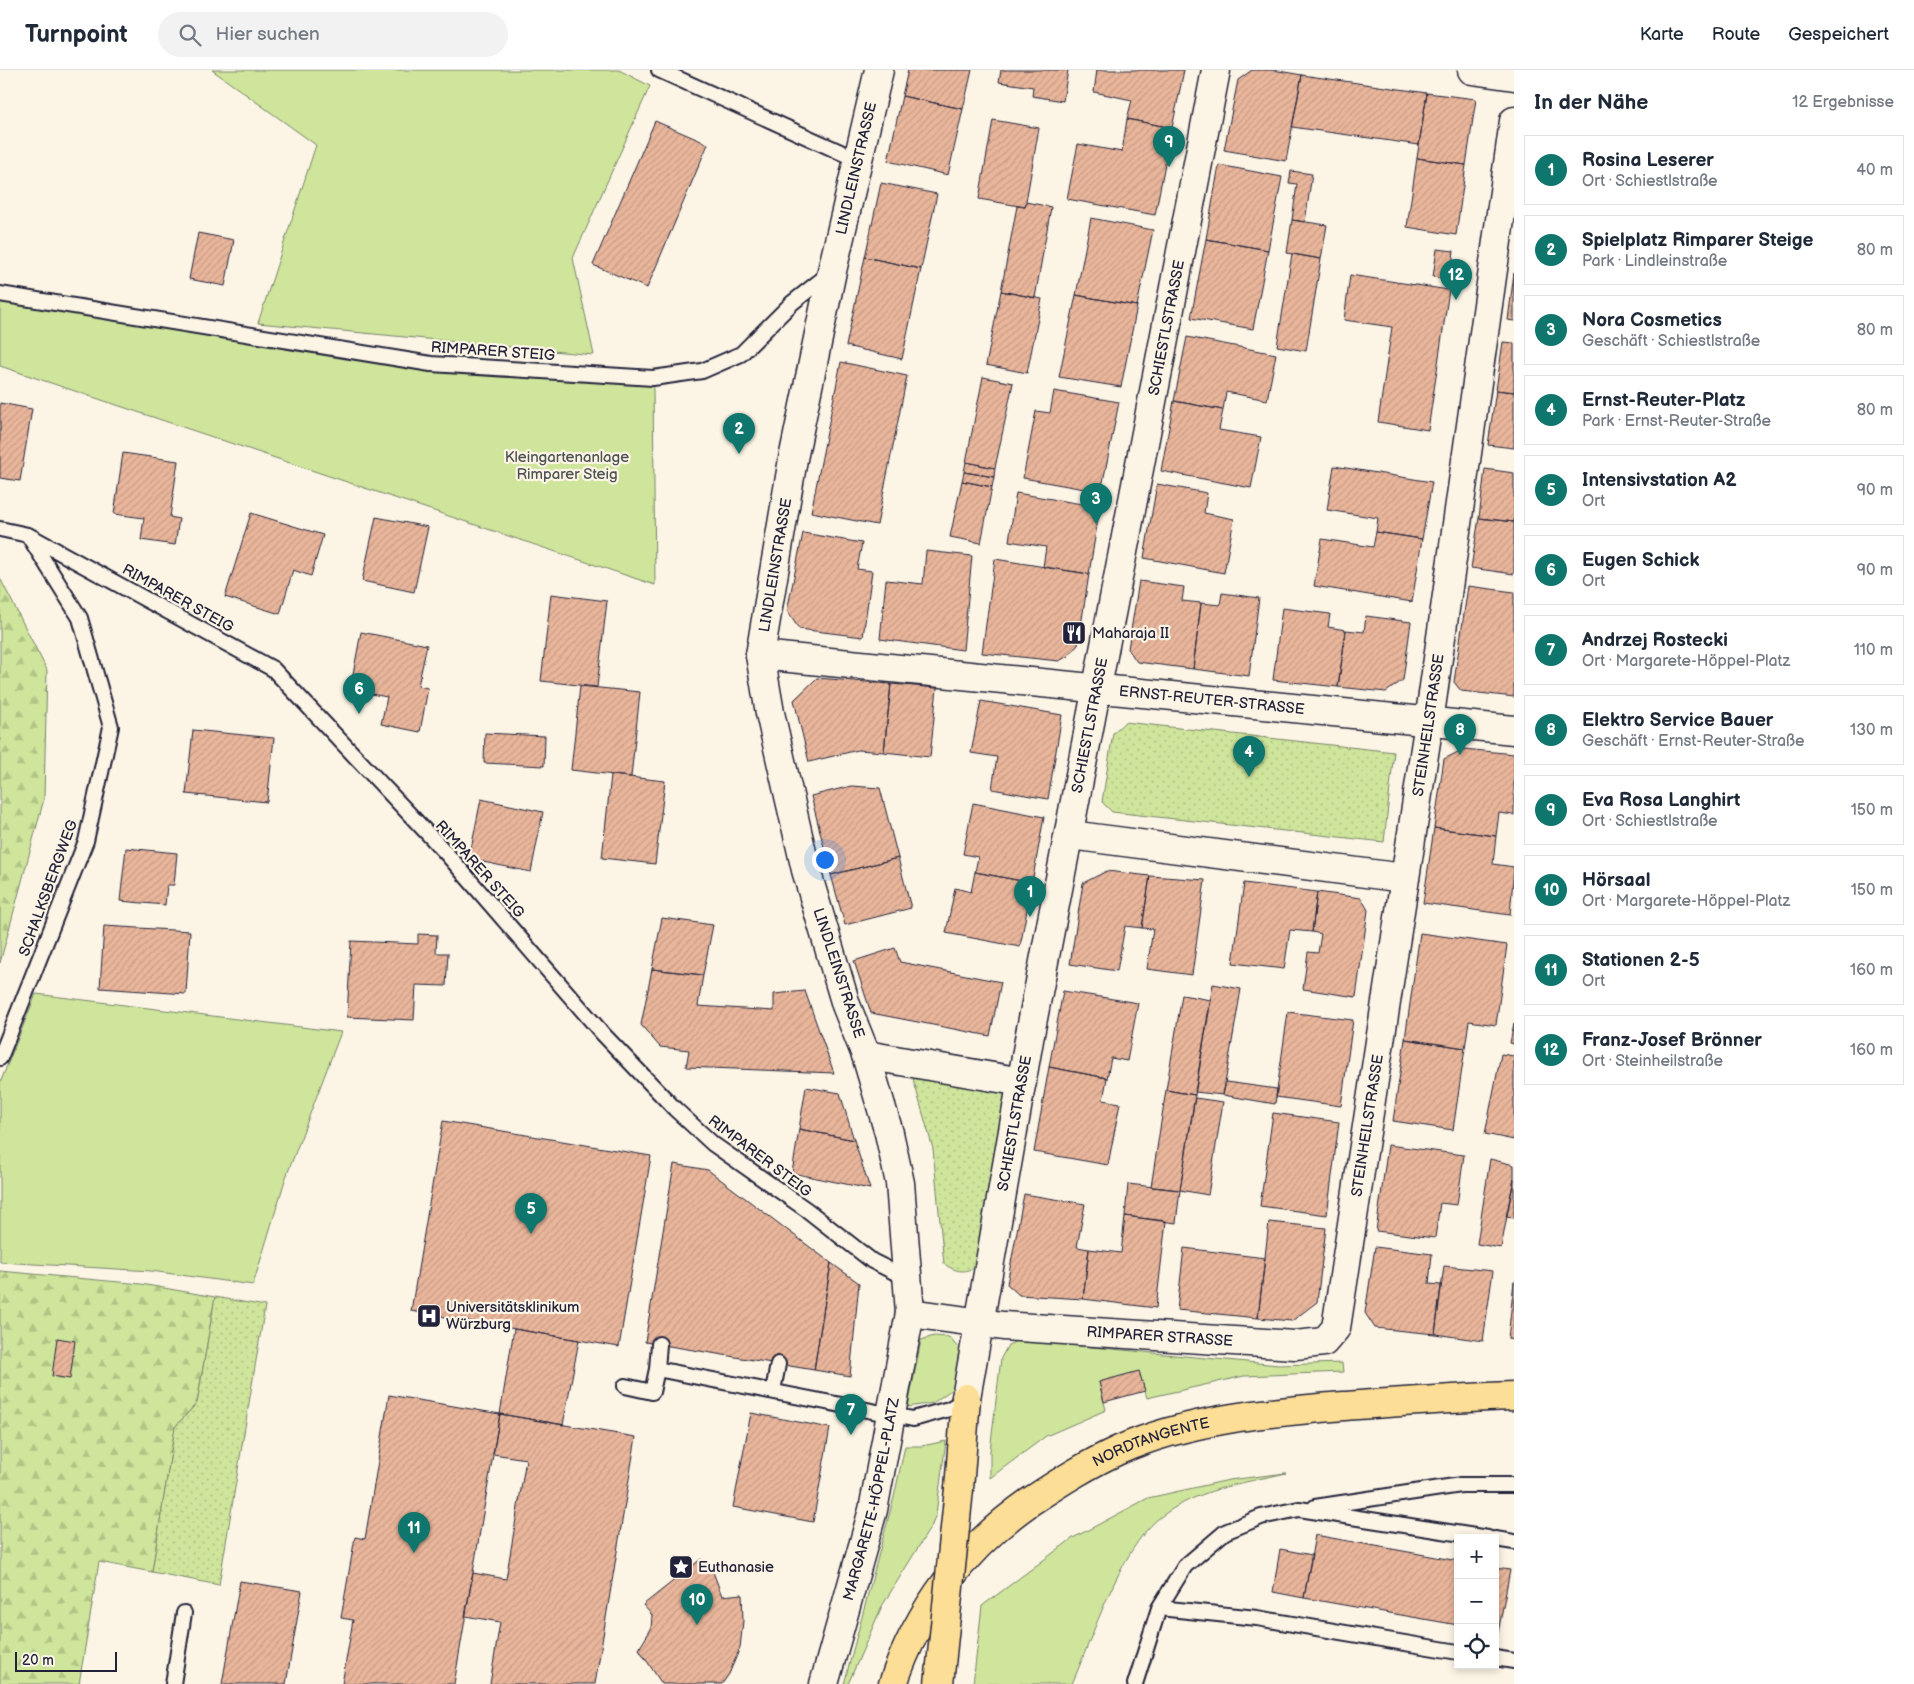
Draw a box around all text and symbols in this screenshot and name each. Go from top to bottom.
search box [158,12,508,57]
text: Turnpoint [25,20,128,49]
icon: search [176,21,204,49]
text: Hier suchen [216,23,320,46]
text: Karte [1640,24,1684,45]
text: Route [1712,24,1760,45]
text: Gespeichert [1788,24,1889,45]
text: In der Nähe [1534,90,1648,115]
text: 12 Ergebnisse [1792,93,1894,112]
street label: LINDLEINSTRASSE [832,100,881,237]
pin: 9 [1153,126,1185,167]
text: Rosina Leserer [1582,149,1714,172]
text: 1 [1548,161,1554,180]
text: 40 m [1856,161,1893,180]
text: Ort · Schiestlstraße [1582,172,1718,191]
text: Spielplatz Rimparer Steige [1582,229,1813,252]
text: 2 [1546,241,1556,260]
text: 80 m [1857,241,1893,260]
text: Park · Lindleinstraße [1582,252,1727,271]
street label: SCHIESTLSTRASSE [1144,258,1189,397]
pin: 12 [1440,259,1472,300]
text: Nora Cosmetics [1582,309,1722,332]
text: 3 [1546,321,1556,340]
text: 80 m [1857,321,1893,340]
text: Geschäft · Schiestlstraße [1582,332,1760,351]
street label: RIMPARER STEIG [430,338,556,365]
text: Ernst-Reuter-Platz [1582,389,1745,412]
text: 4 [1546,401,1556,420]
text: 80 m [1857,401,1893,420]
text: Park · Ernst-Reuter-Straße [1582,412,1771,431]
pin: 2 [723,413,755,454]
park label: Kleingartenanlage Rimparer Steig [505,448,629,484]
text: Intensivstation A2 [1582,469,1737,492]
text: 5 [1546,481,1556,500]
text: 90 m [1857,481,1893,500]
pin: 3 [1080,483,1112,524]
text: Ort [1582,492,1605,511]
street label: LINDLEINSTRASSE [755,496,796,634]
text: Eugen Schick [1582,549,1699,572]
street label: RIMPARER STEIG [119,560,237,637]
text: 6 [1546,561,1556,580]
text: 90 m [1857,561,1893,580]
text: Ort [1582,572,1605,591]
restaurant icon: Maharaja II [1061,620,1087,646]
place label: Maharaja II [1092,624,1170,643]
text: Andrzej Rostecki [1582,629,1728,652]
text: 7 [1547,641,1555,660]
text: 110 m [1854,641,1893,660]
text: Ort · Margarete-Höppel-Platz [1582,652,1790,671]
street label: STEINHEILSTRASSE [1409,653,1449,798]
street label: SCHIESTLSTRASSE [1068,656,1112,795]
pin: 6 [343,673,375,714]
street label: ERNST-REUTER-STRASSE [1118,682,1305,719]
text: Elektro Service Bauer [1582,709,1773,732]
pin: 8 [1444,714,1476,755]
text: 8 [1546,721,1556,740]
text: 130 m [1850,721,1893,740]
text: Geschäft · Ernst-Reuter-Straße [1582,732,1805,751]
pin: 4 [1233,736,1265,777]
text: Eva Rosa Langhirt [1582,789,1740,812]
text: 9 [1546,801,1556,820]
text: 150 m [1851,801,1893,820]
text: Ort · Schiestlstraße [1582,812,1718,831]
street label: SCHALKSBERGWEG [15,817,82,959]
street label: RIMPARER STEIG [431,817,528,922]
your location [812,847,838,873]
text: Hörsaal [1582,869,1650,892]
pin: 1 [1014,876,1046,917]
text: 10 [1543,881,1559,900]
text: 150 m [1851,881,1893,900]
text: Ort · Margarete-Höppel-Platz [1582,892,1790,911]
street label: LINDLEINSTRASSE [809,906,869,1041]
text: Stationen 2-5 [1582,949,1700,972]
text: 11 [1544,961,1558,980]
text: 160 m [1850,961,1893,980]
text: Ort [1582,972,1605,991]
text: Franz-Josef Brönner [1582,1029,1762,1052]
text: 12 [1543,1041,1559,1060]
text: 160 m [1850,1041,1893,1060]
text: Ort · Steinheilstraße [1582,1052,1723,1071]
street label: STEINHEILSTRASSE [1347,1053,1388,1198]
street label: SCHIESTLSTRASSE [994,1054,1036,1193]
street label: RIMPARER STEIG [704,1111,815,1201]
pin: 5 [515,1193,547,1234]
place label: Universitätsklinikum Würzburg [446,1298,579,1334]
hospital icon: Universitätsklinikum Würzburg [416,1303,442,1329]
street label: RIMPARER STRASSE [1086,1322,1234,1351]
pin: 7 [835,1394,867,1435]
street label: MARGARETE-HÖPPEL-PLATZ [839,1395,904,1603]
street label: NORDTANGENTE [1089,1414,1211,1471]
pin: 11 [398,1512,430,1553]
map controls [1454,1534,1499,1669]
button: + [1454,1534,1499,1579]
place icon: Euthanasie [668,1554,694,1580]
place label: Euthanasie [698,1558,774,1577]
button: − [1454,1579,1499,1624]
pin: 10 [681,1584,713,1625]
button: locate [1454,1624,1499,1669]
scale bar [15,1649,118,1672]
text: 20 m [22,1652,54,1669]

